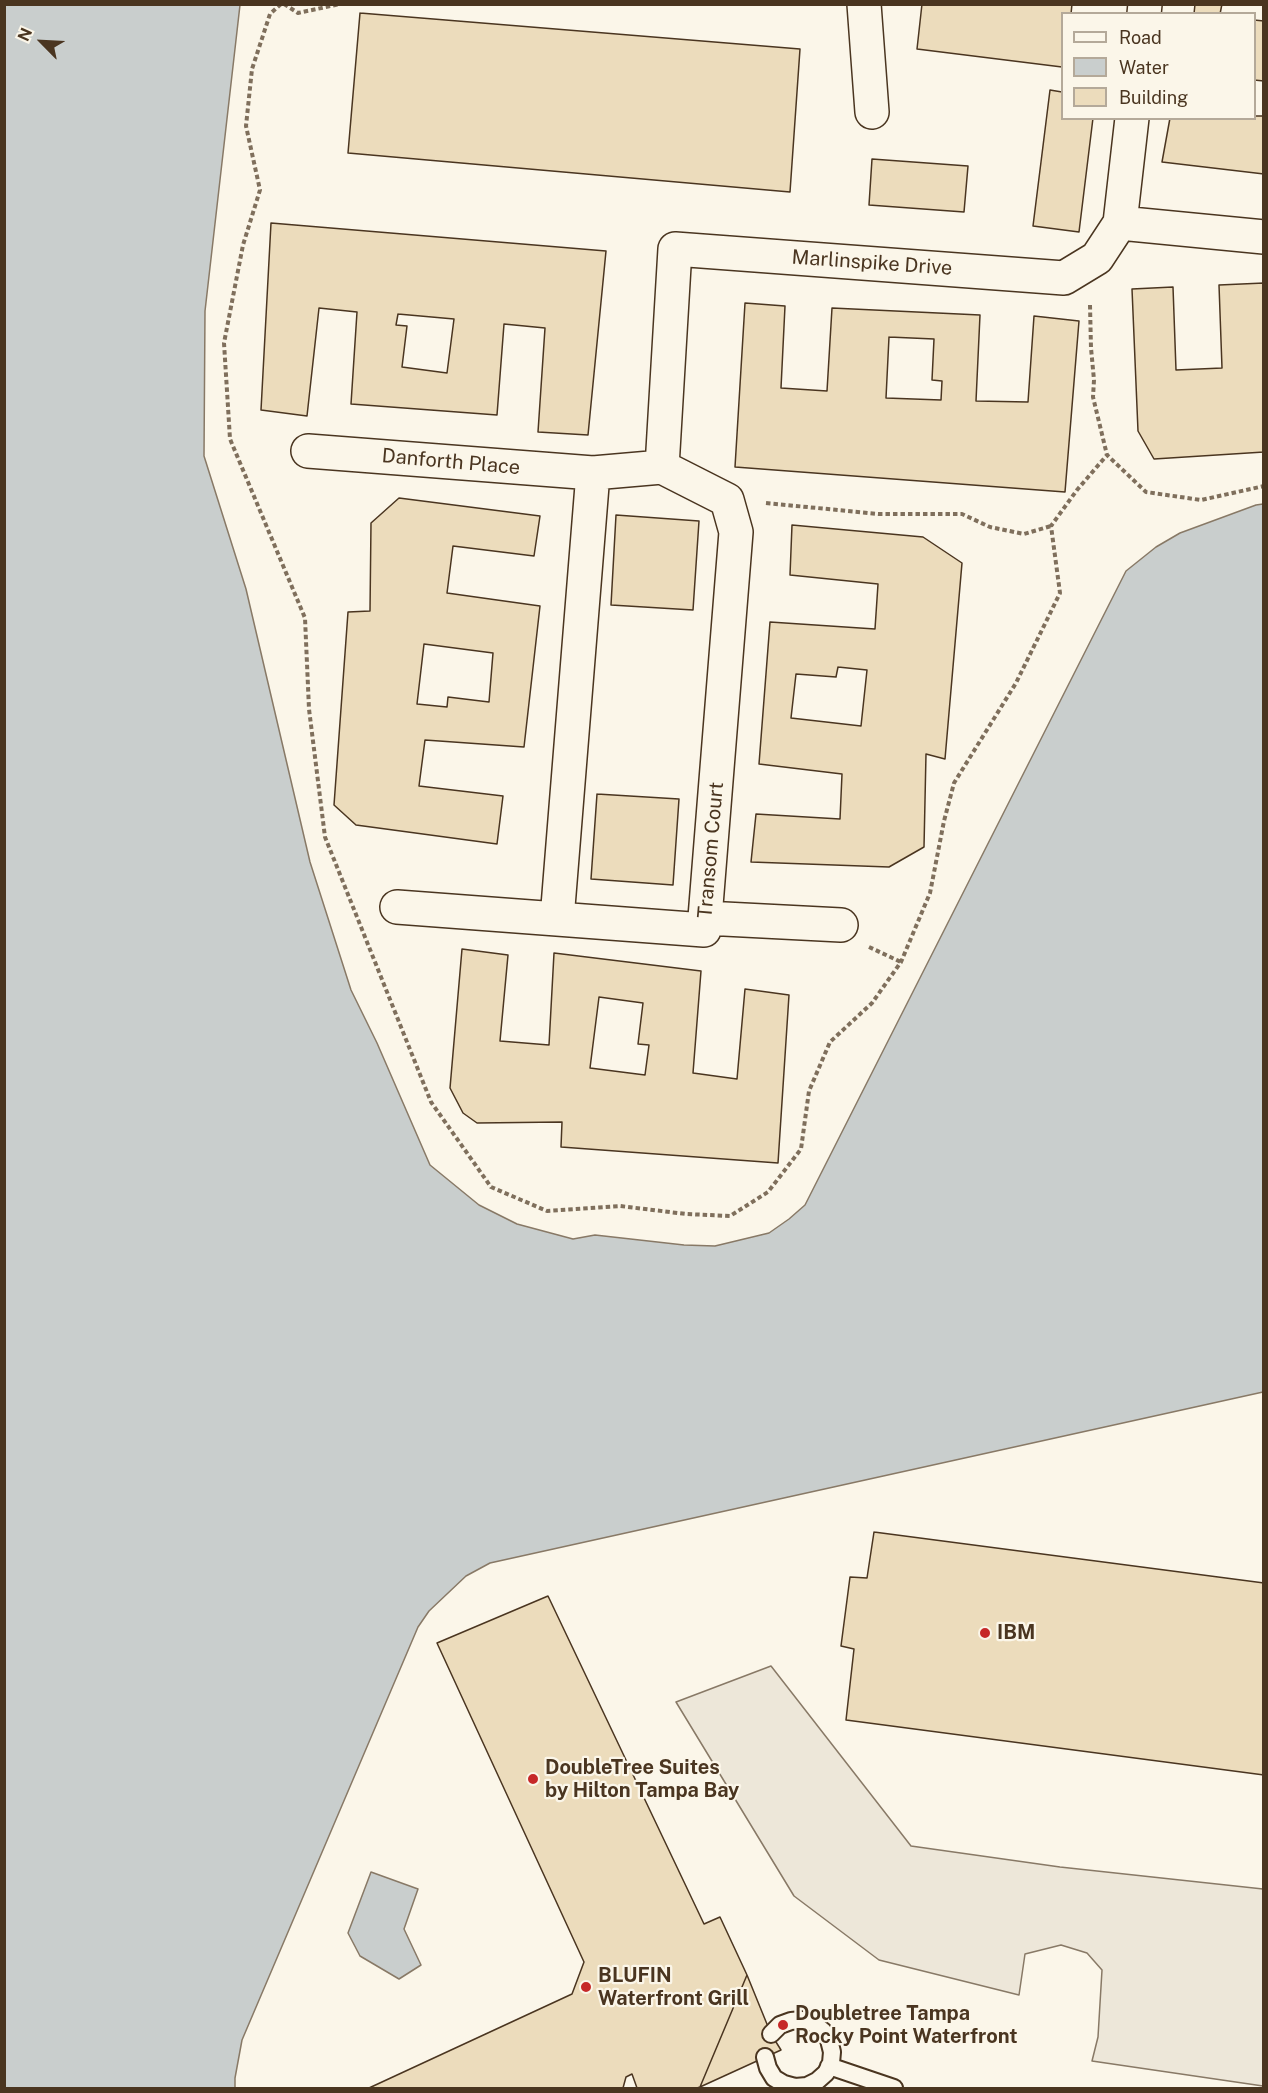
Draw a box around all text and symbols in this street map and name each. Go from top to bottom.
north arrow [12,12,72,72]
legend [1061,12,1256,120]
text: N [14,25,36,44]
text: Road [1119,27,1162,48]
text: Water [1119,57,1169,78]
text: Building [1119,87,1188,108]
street label: Marlinspike Drive [791,245,953,281]
street label: Danforth Place [381,444,521,480]
street label: Transom Court [693,781,729,919]
place label: IBM [997,1621,1035,1645]
marker: IBM [978,1626,992,1640]
place label: DoubleTree Suites by Hilton Tampa Bay [545,1756,739,1803]
marker: DoubleTree Suites by Hilton Tampa Bay [526,1772,540,1786]
place label: BLUFIN Waterfront Grill [598,1964,749,2011]
marker: BLUFIN Waterfront Grill [579,1980,593,1994]
place label: Doubletree Tampa Rocky Point Waterfront [795,2002,1017,2049]
marker: Doubletree Tampa Rocky Point Waterfront [776,2018,790,2032]

